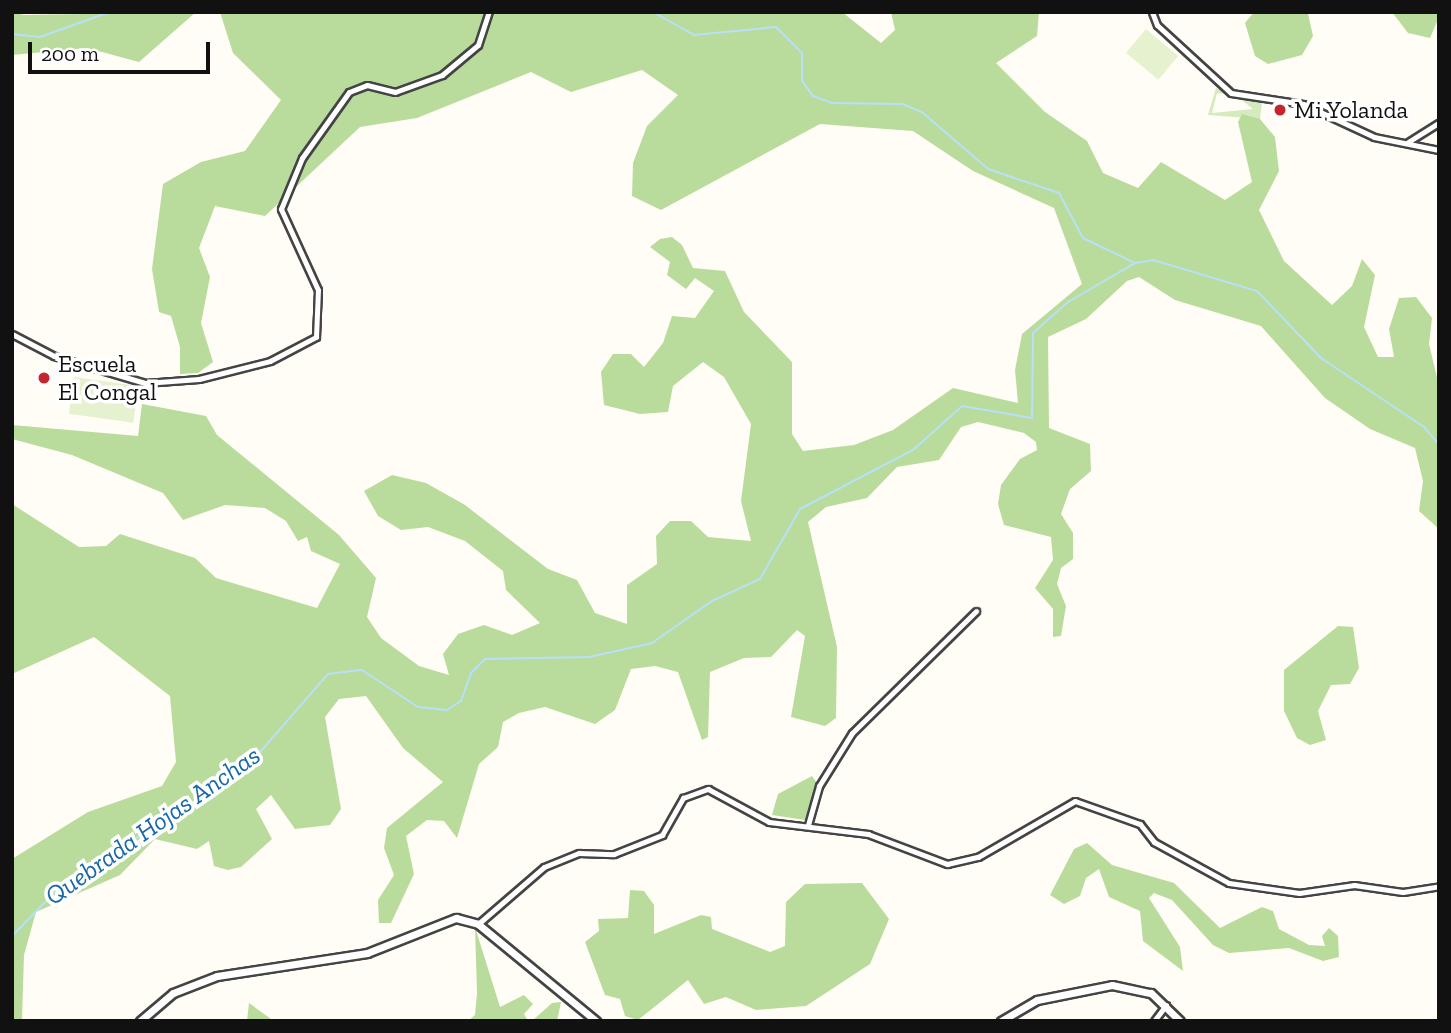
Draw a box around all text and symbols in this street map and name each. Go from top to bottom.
scale bar [32,28,214,72]
text: 200 m [41,41,99,66]
place label: Mi Yolanda [1294,96,1409,124]
marker: Mi Yolanda [1272,102,1288,118]
place label: Escuela El Congal [58,350,157,406]
marker: Escuela El Congal [36,370,52,386]
water label: Quebrada Hojas Anchas [39,740,267,912]

